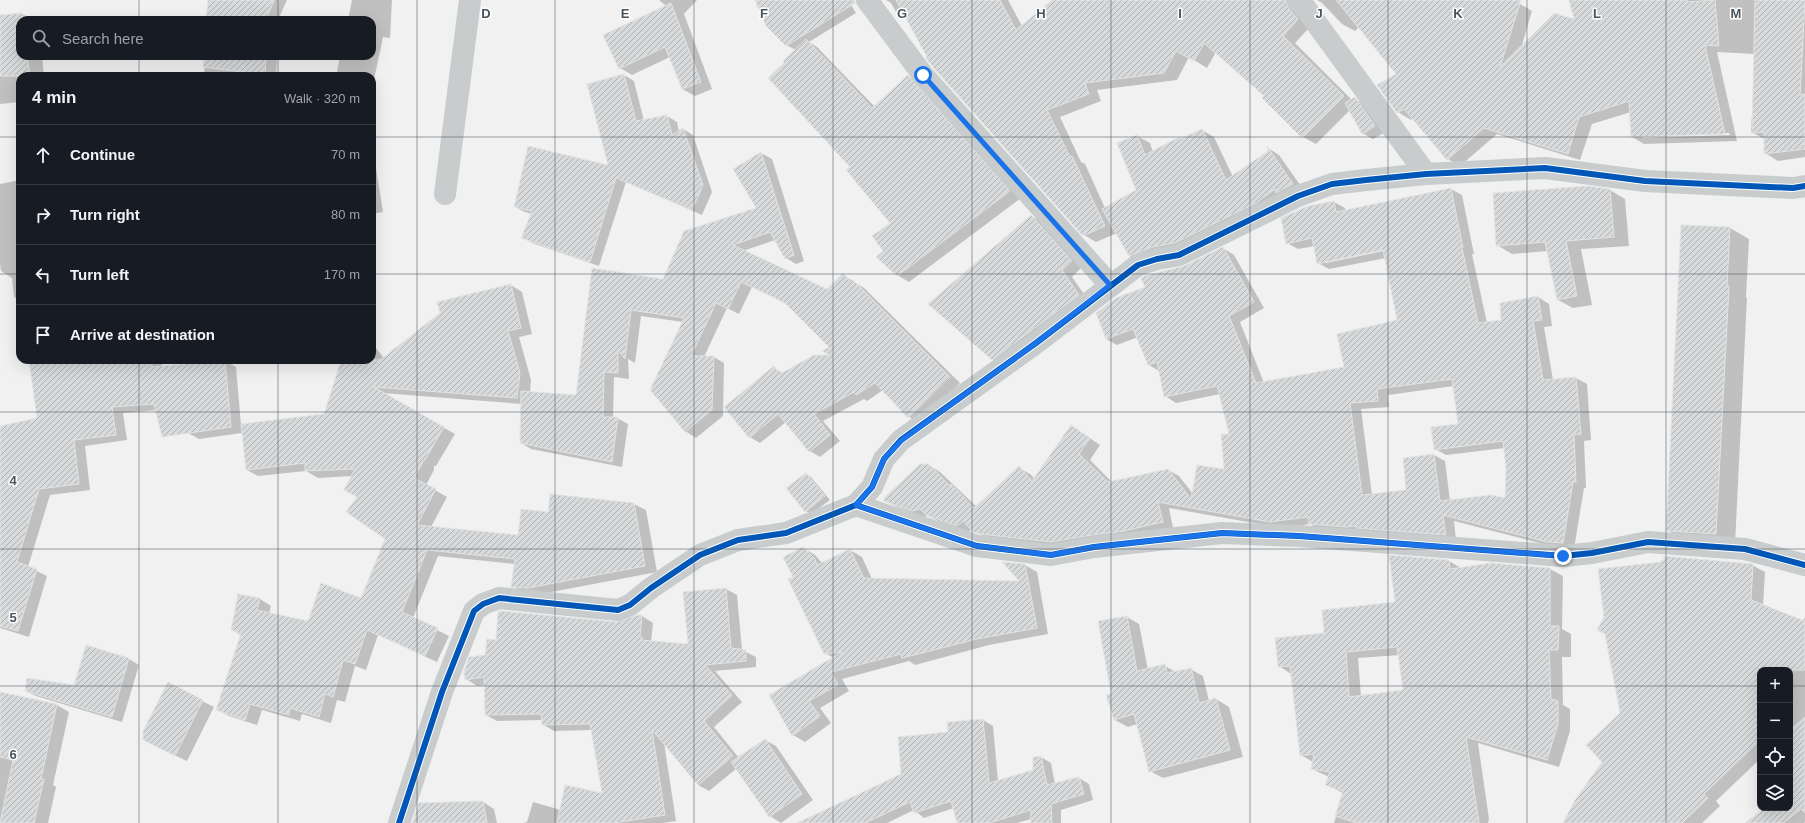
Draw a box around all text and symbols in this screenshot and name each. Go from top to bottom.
text: D [481,6,491,21]
text: E [621,6,630,21]
text: F [760,6,768,21]
text: G [897,6,907,21]
text: H [1036,6,1046,21]
text: I [1178,6,1182,21]
text: J [1315,6,1323,21]
text: K [1453,6,1463,21]
text: L [1593,6,1601,21]
text: M [1731,6,1741,21]
search box [16,16,376,60]
icon: search [30,27,52,49]
text: Search here [62,30,144,47]
route start [914,66,932,84]
text: 4 min [32,88,76,107]
text: Walk · 320 m [284,91,360,106]
icon: ahead [32,144,54,166]
text: Continue [70,146,135,163]
text: 70 m [331,147,360,162]
icon: right [32,204,54,226]
text: Turn right [70,206,140,223]
text: 80 m [331,207,360,222]
icon: left [32,264,54,286]
text: Turn left [70,266,129,283]
text: 170 m [324,267,360,282]
icon: arrive [32,324,54,346]
text: Arrive at destination [70,326,215,343]
text: 4 [9,473,17,488]
route end [1554,547,1572,565]
text: 5 [9,610,17,625]
map controls [1757,667,1793,811]
button: + [1757,667,1793,703]
button: − [1757,703,1793,739]
button: locate [1757,739,1793,775]
text: 6 [9,747,17,762]
button: layers [1757,775,1793,811]

